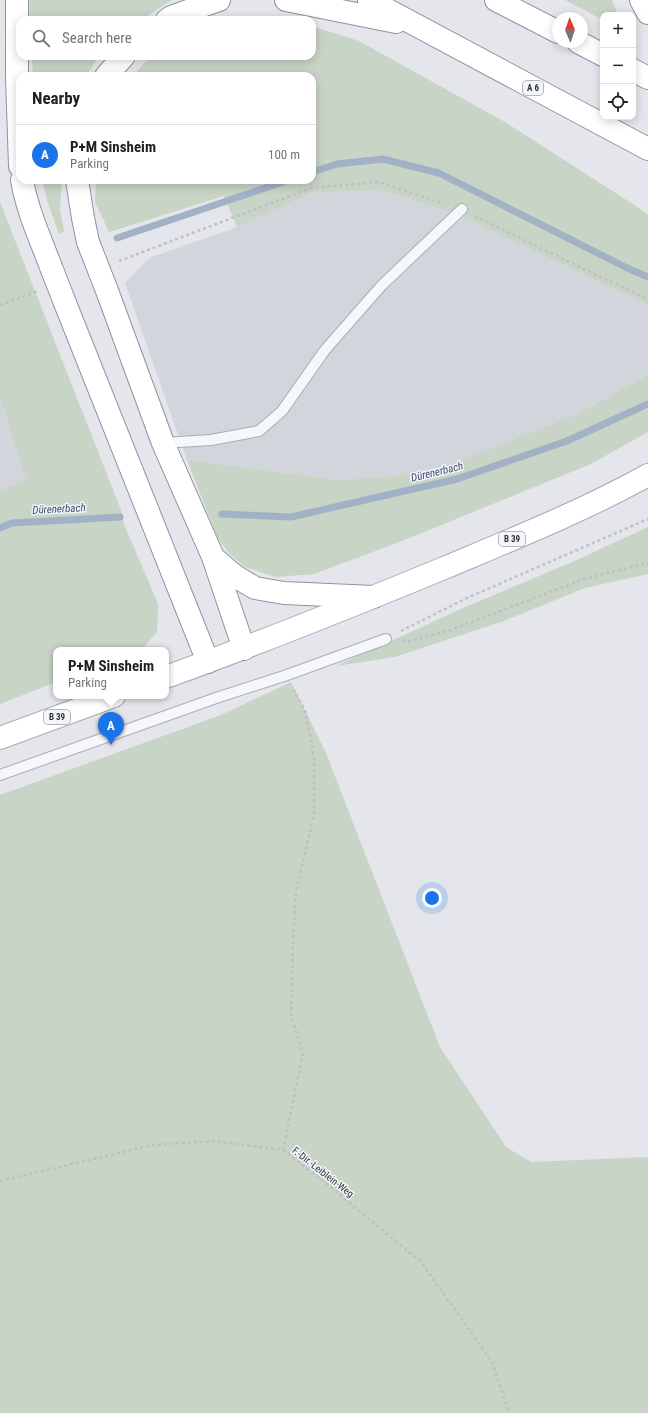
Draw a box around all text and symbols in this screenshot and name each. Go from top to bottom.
north arrow [552,12,588,48]
map controls [600,12,636,120]
button: + [600,12,636,48]
search box [16,16,316,60]
icon: search [30,27,52,49]
text: Search here [62,29,132,47]
button: − [600,48,636,84]
road number: A 6 [523,81,543,95]
button: locate [600,84,636,120]
text: Nearby [32,88,80,108]
text: P+M Sinsheim [70,138,156,156]
text: A [41,147,49,162]
text: 100 m [268,147,300,162]
text: Parking [70,156,109,171]
water label: Dürenerbach [410,459,464,485]
water label: Dürenerbach [32,501,86,517]
road number: B 39 [499,532,525,546]
popup [53,647,169,699]
text: P+M Sinsheim [68,657,154,675]
text: Parking [68,675,107,690]
road number: B 39 [44,710,70,724]
pin: A [98,712,124,745]
your location [422,888,442,908]
street label: F.-Dir.-Leiblein-Weg [290,1145,356,1199]

